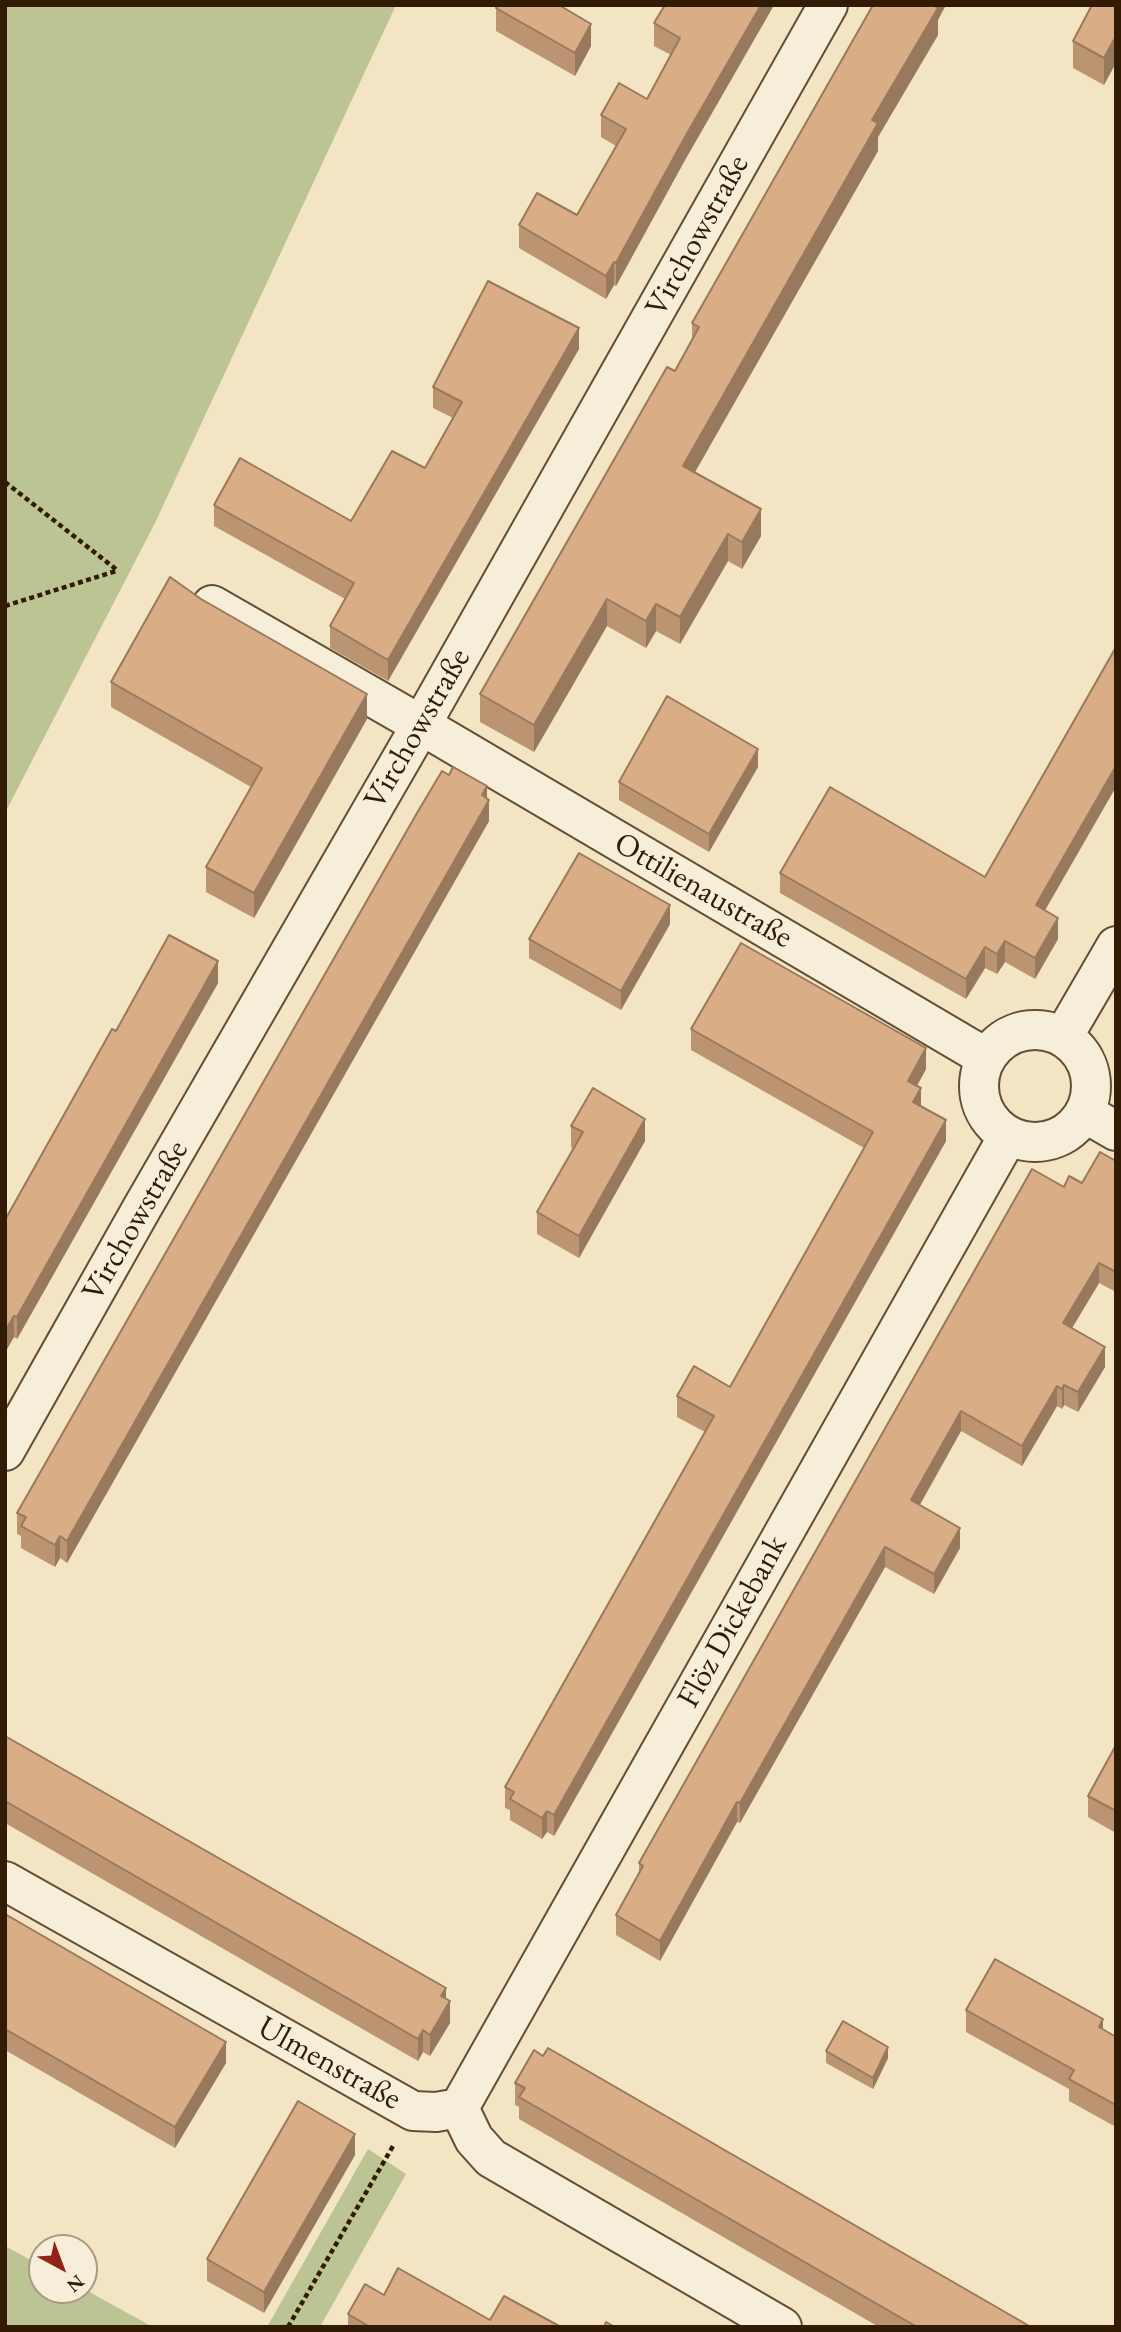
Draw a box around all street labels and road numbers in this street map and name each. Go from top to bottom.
street label: Virchowstraße [638,149,758,323]
street label: Virchowstraße [357,642,479,816]
street label: Ottilienaustraße [607,825,799,957]
street label: Virchowstraße [75,1134,197,1308]
street label: Flöz Dickebank [670,1529,796,1715]
street label: Ulmenstraße [251,2009,407,2119]

